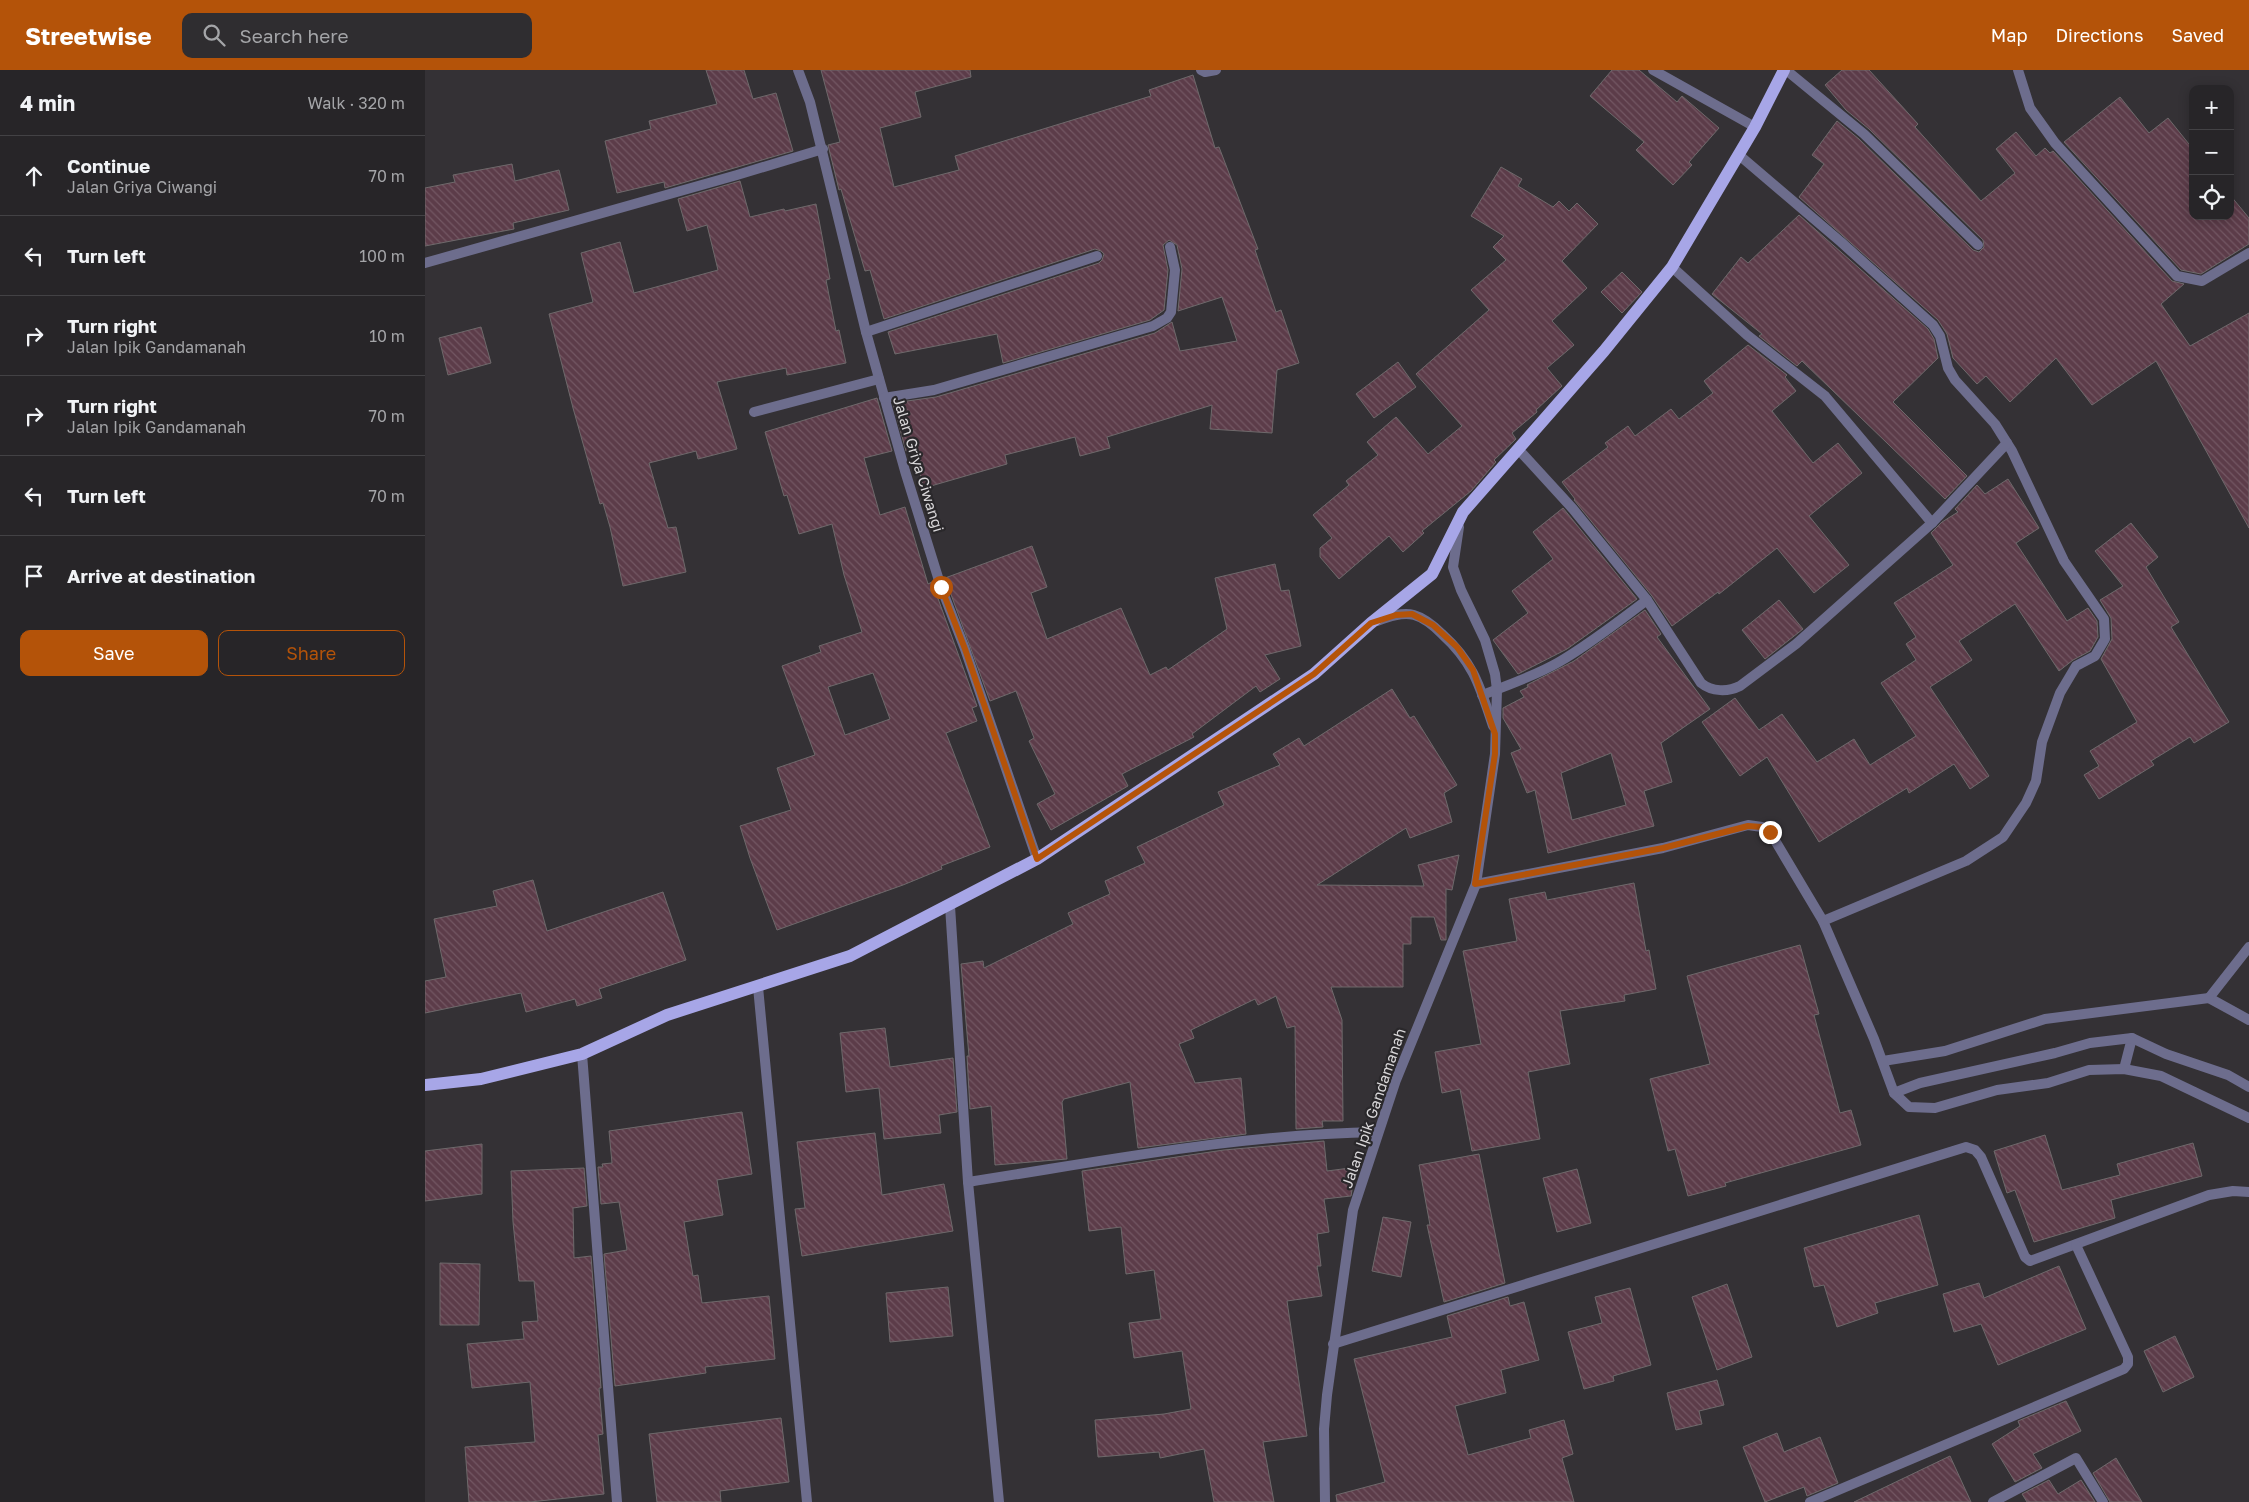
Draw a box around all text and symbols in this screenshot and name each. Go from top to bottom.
search box [182,13,532,58]
text: Streetwise [25,21,152,50]
icon: search [200,21,228,49]
text: Search here [240,24,348,47]
text: Map [1991,24,2027,46]
text: Directions [2055,24,2143,46]
text: Saved [2171,24,2224,46]
map controls [2189,85,2234,220]
button: + [2189,85,2234,130]
text: 4 min [20,90,75,116]
text: Walk · 320 m [308,93,405,113]
button: − [2189,130,2234,175]
text: Continue [67,154,150,177]
icon: ahead [20,162,48,190]
text: 70 m [368,166,405,186]
button: locate [2189,175,2234,220]
text: Jalan Griya Ciwangi [67,177,217,197]
icon: left [20,242,48,270]
text: Turn left [67,244,146,267]
text: 100 m [359,246,405,266]
text: Turn right [67,314,157,337]
icon: right [20,322,48,350]
text: 10 m [369,326,405,346]
text: Jalan Ipik Gandamanah [67,337,246,357]
text: Turn right [67,394,157,417]
street label: Jalan Griya Ciwangi [890,394,948,534]
icon: right [20,402,48,430]
text: 70 m [368,406,405,426]
text: Jalan Ipik Gandamanah [67,417,246,437]
icon: left [20,482,48,510]
text: Turn left [67,484,146,507]
text: 70 m [368,486,405,506]
icon: arrive [20,562,48,590]
text: Arrive at destination [67,564,255,587]
route start [930,576,953,599]
button: Save [20,630,208,676]
button: Share [218,630,405,676]
route end [1759,821,1782,844]
street label: Jalan Ipik Gandamanah [1337,1026,1409,1190]

